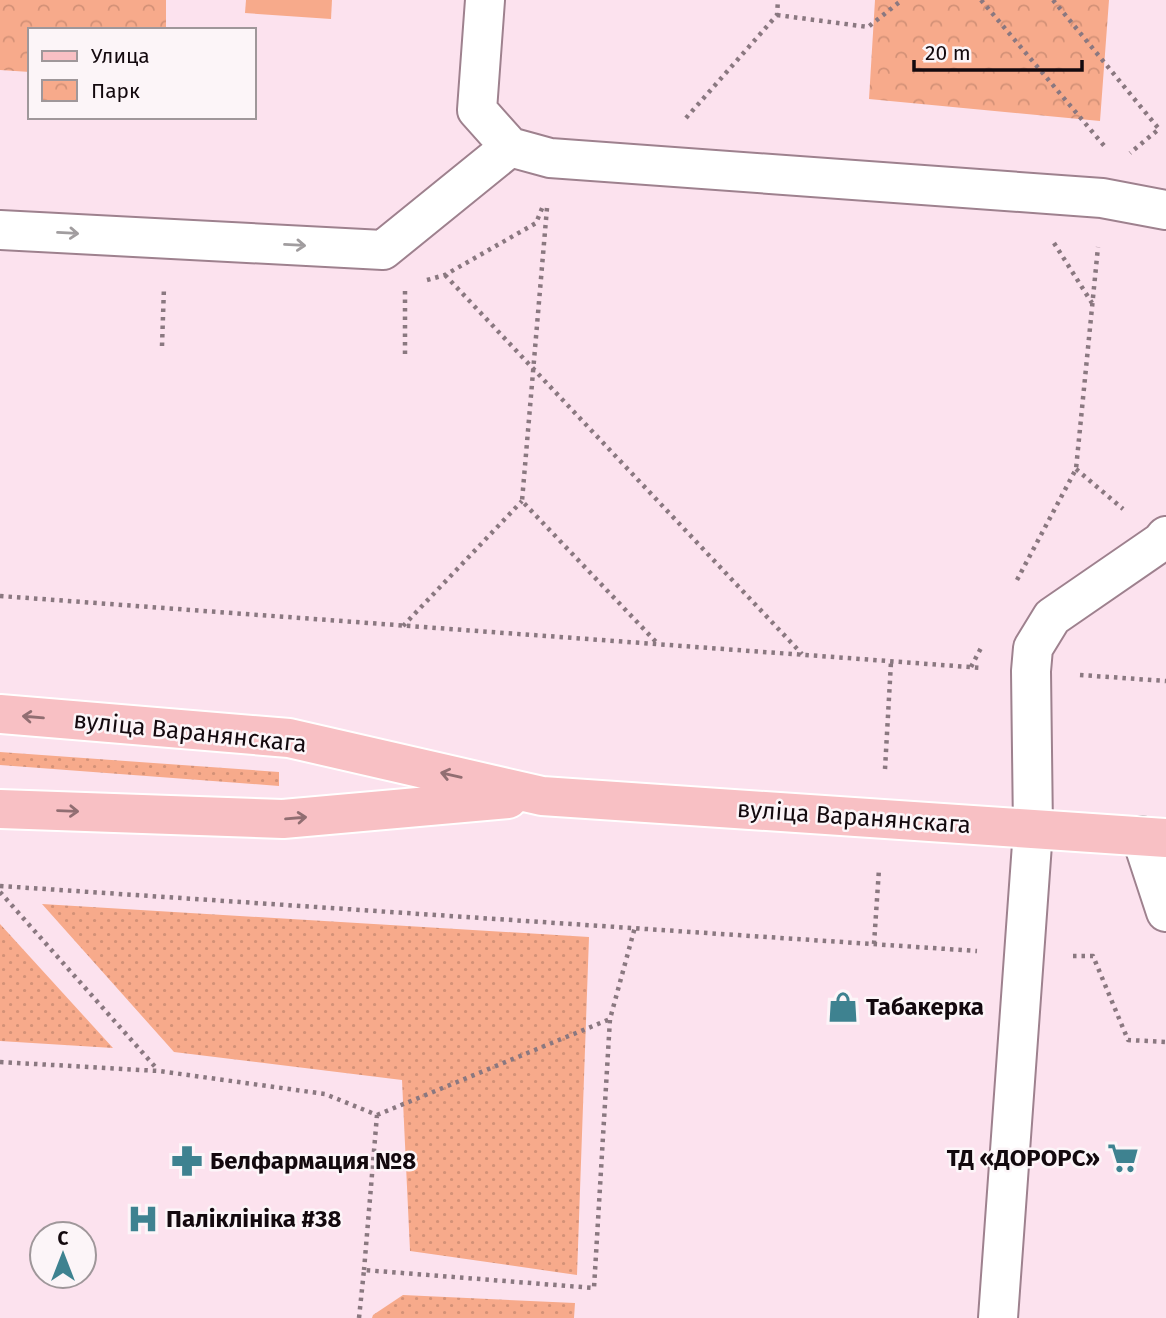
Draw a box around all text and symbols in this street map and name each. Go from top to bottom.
legend [28,28,256,119]
scale bar [914,28,1082,72]
text: 20 m [925,40,971,66]
text: Улица [91,43,150,69]
text: Парк [91,78,140,104]
one-way arrow [56,227,79,240]
one-way arrow [284,239,307,252]
street label: вуліца Варанянскага [72,706,308,758]
one-way arrow [22,710,45,723]
one-way arrow [440,768,463,781]
street label: вуліца Варанянскага [736,795,972,839]
one-way arrow [56,805,79,818]
one-way arrow [284,811,306,824]
shop icon: Табакерка [826,990,860,1024]
place label: Табакерка [866,993,984,1021]
supermarket icon: ТД «ДОРОРС» [1106,1141,1140,1175]
pharmacy icon: Белфармация №8 [170,1144,204,1178]
place label: ТД «ДОРОРС» [947,1144,1100,1172]
place label: Белфармация №8 [210,1147,416,1175]
hospital icon: Паліклініка #38 [126,1202,160,1236]
place label: Паліклініка #38 [166,1205,341,1233]
north arrow [28,1220,98,1290]
text: С [58,1227,69,1250]

